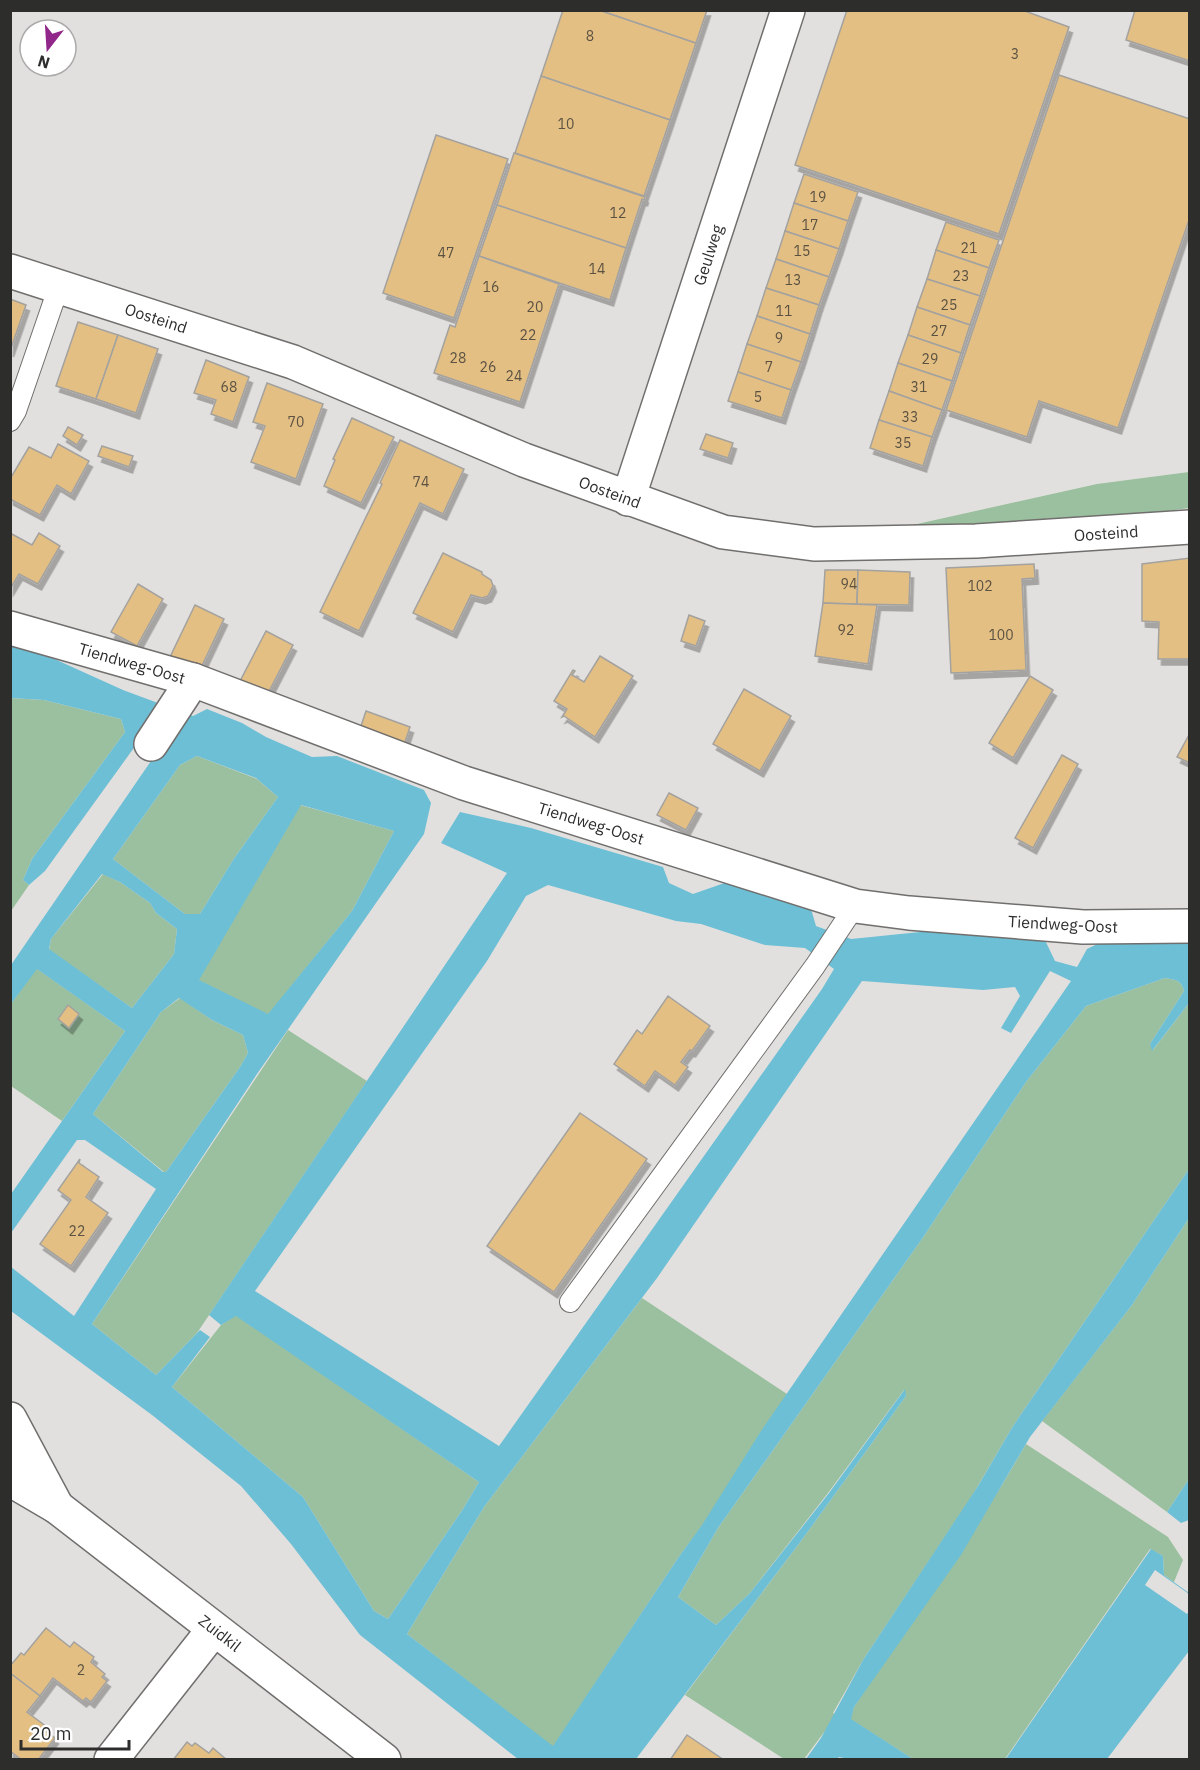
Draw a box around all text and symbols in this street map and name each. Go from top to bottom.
north arrow [18,18,78,78]
house number: 8 [586,27,594,45]
house number: 3 [1011,45,1019,63]
text: N [35,51,52,74]
house number: 10 [558,115,574,133]
house number: 19 [810,188,826,206]
house number: 12 [610,204,626,222]
house number: 17 [802,216,818,234]
street label: Geulweg [689,222,727,288]
house number: 21 [961,239,977,257]
house number: 15 [794,242,810,260]
house number: 47 [438,244,454,262]
house number: 14 [589,260,605,278]
house number: 23 [953,267,969,285]
house number: 13 [785,271,801,289]
house number: 16 [483,278,499,296]
house number: 25 [941,296,957,314]
street label: Oosteind [122,298,190,338]
house number: 20 [527,298,543,316]
house number: 11 [776,302,792,320]
house number: 27 [931,322,947,340]
house number: 22 [520,326,536,344]
house number: 9 [775,329,783,347]
house number: 28 [450,349,466,367]
house number: 29 [922,350,938,368]
house number: 26 [480,358,496,376]
house number: 7 [765,358,773,376]
house number: 24 [506,367,522,385]
house number: 68 [221,378,237,396]
house number: 31 [911,378,927,396]
house number: 5 [754,388,762,406]
house number: 33 [902,408,918,426]
house number: 70 [288,413,304,431]
house number: 35 [895,434,911,452]
street label: Oosteind [576,472,644,512]
house number: 74 [413,473,429,491]
street label: Oosteind [1073,521,1139,545]
house number: 94 [841,575,857,593]
house number: 102 [967,577,993,595]
house number: 92 [838,621,854,639]
house number: 100 [988,626,1014,644]
street label: Tiendweg-Oost [76,638,188,688]
street label: Tiendweg-Oost [536,797,646,849]
street label: Tiendweg-Oost [1008,911,1118,937]
house number: 22 [69,1222,85,1240]
street label: Zuidkil [195,1610,245,1656]
house number: 2 [77,1661,85,1679]
scale bar [21,1713,129,1751]
text: 20 m [30,1722,72,1745]

